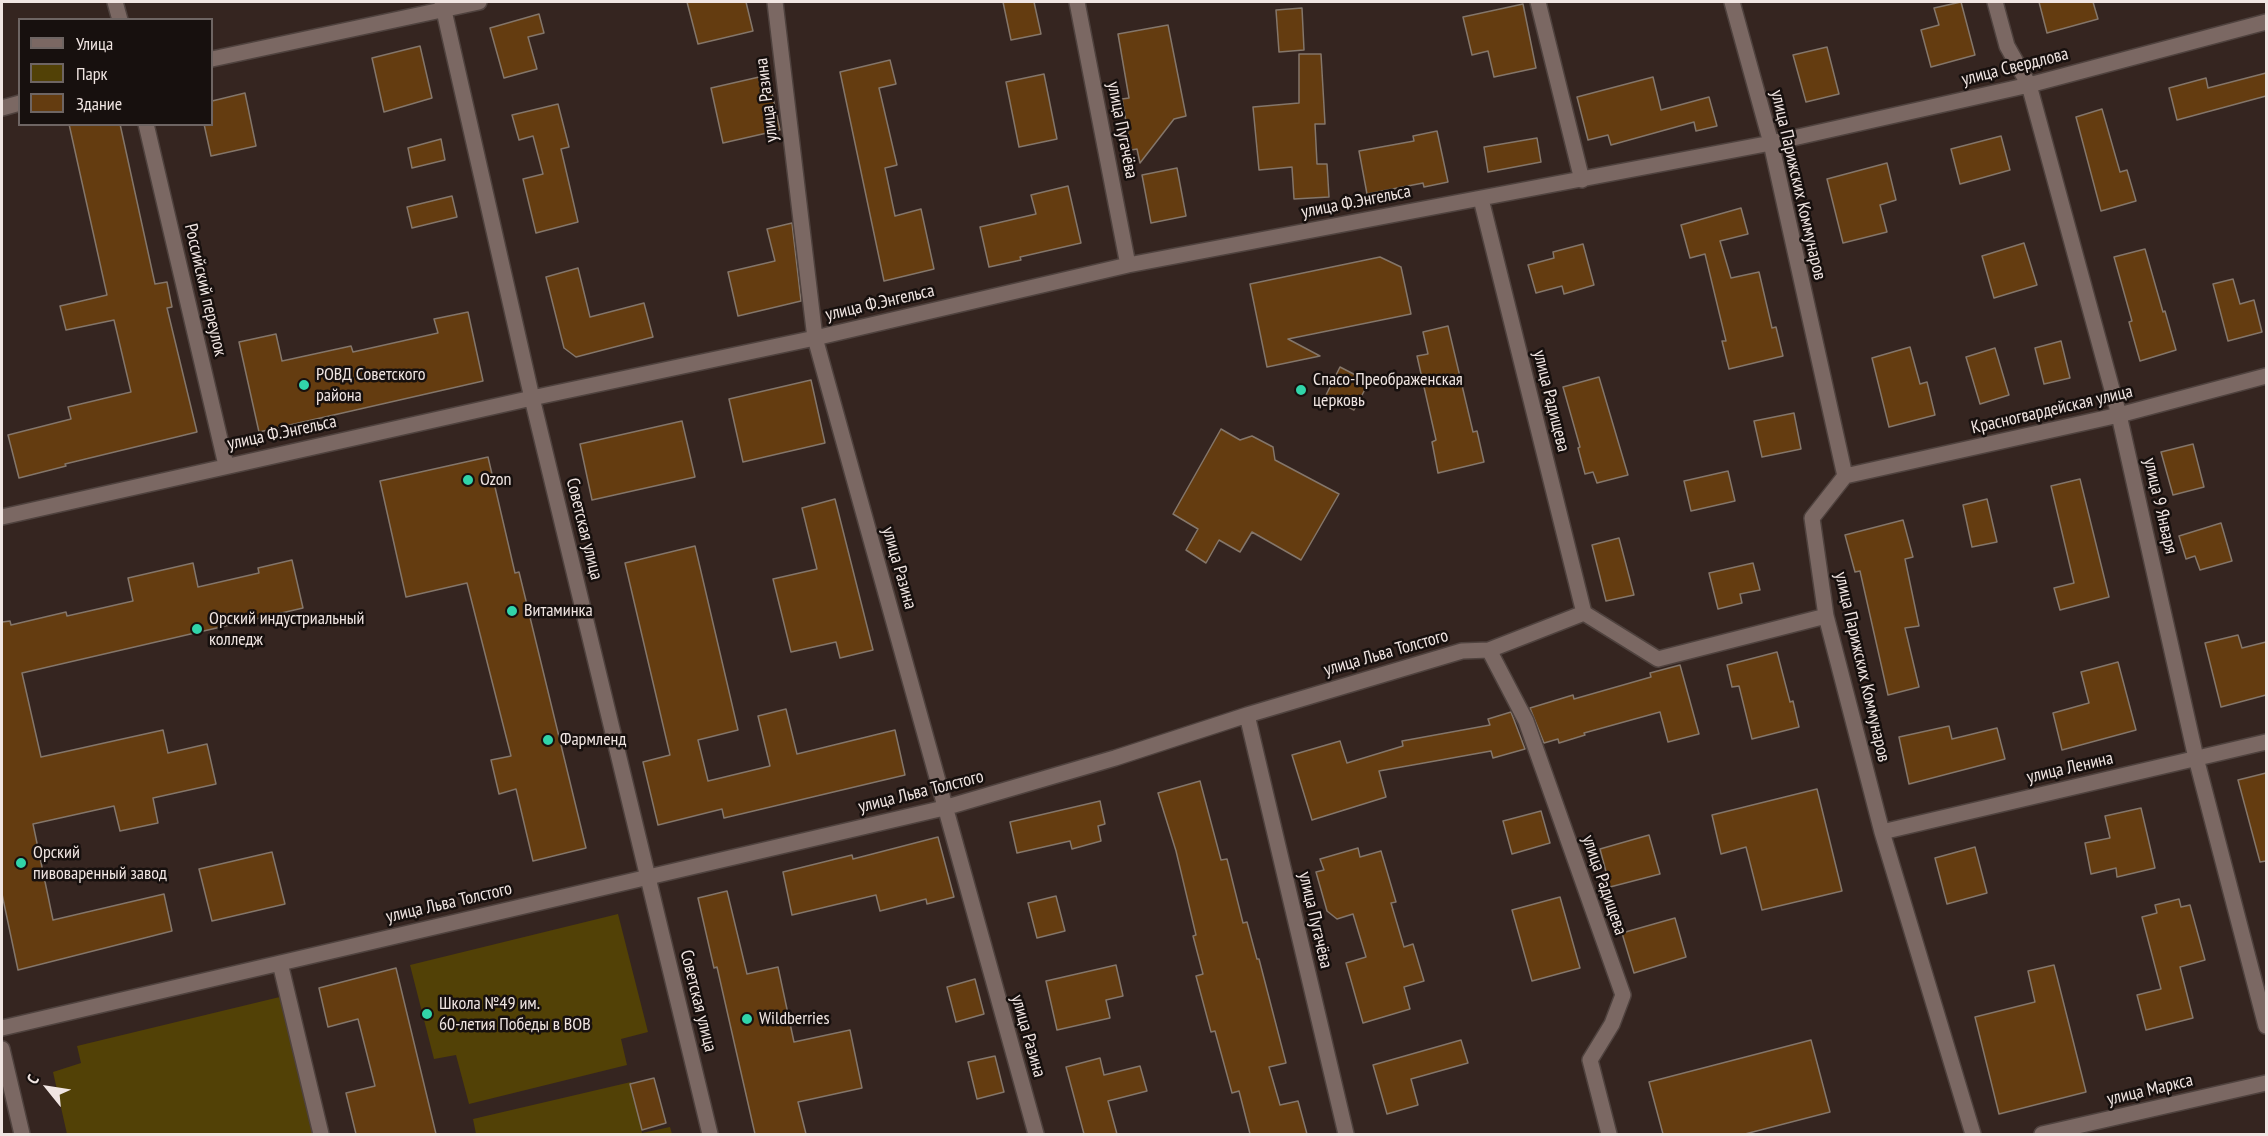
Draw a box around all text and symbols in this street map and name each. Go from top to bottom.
legend [18,18,213,126]
text: Улица [76,32,113,55]
street label: улица Свердлова [1959,43,2071,91]
street label: улица Разина [751,57,783,143]
text: Парк [76,62,107,85]
street label: улица Пугачёва [1102,80,1142,180]
street label: улица Парижских Коммунаров [1766,88,1830,282]
text: Здание [76,92,122,115]
street label: улица Ф.Энгельса [1299,181,1413,223]
street label: Российский переулок [179,222,231,358]
street label: улица Ф.Энгельса [823,280,937,326]
street label: улица Радищева [1528,348,1574,454]
place label: РОВД Советского района [316,364,425,406]
place label: Спасо-Преображенская церковь [1313,369,1463,412]
marker: РОВД Советского района [297,378,311,392]
street label: Красногвардейская улица [1969,381,2135,439]
marker: Спасо-Преображенская церковь [1294,383,1308,397]
street label: улица Ф.Энгельса [225,411,339,455]
street label: улица 9 Января [2138,456,2182,556]
place label: Ozon [480,469,512,491]
marker: Ozon [461,473,475,487]
street label: Советская улица [561,476,607,582]
street label: улица Разина [877,524,921,612]
street label: улица Парижских Коммунаров [1830,570,1894,764]
place label: Витаминка [524,600,593,622]
marker: Витаминка [505,604,519,618]
place label: Орский индустриальный колледж [209,608,364,650]
marker: Орский индустриальный колледж [190,622,204,636]
street label: улица Льва Толстого [1321,625,1451,681]
place label: Фармленд [560,729,626,751]
marker: Фармленд [541,733,555,747]
street label: улица Ленина [2025,748,2115,788]
street label: улица Льва Толстого [856,766,986,818]
street label: улица Радищева [1577,832,1631,938]
place label: Орский пивоваренный завод [33,842,167,884]
marker: Орский пивоваренный завод [14,856,28,870]
street label: улица Пугачёва [1293,870,1337,970]
street label: улица Льва Толстого [384,878,514,928]
street label: Советская улица [675,948,721,1054]
street label: улица Разина [1006,992,1050,1080]
place label: Школа №49 им. 60-летия Победы в ВОВ [439,993,591,1036]
marker: Школа №49 им. 60-летия Победы в ВОВ [420,1007,434,1021]
place label: Wildberries [759,1008,830,1030]
marker: Wildberries [740,1012,754,1026]
north arrow [18,1058,78,1118]
street label: улица Маркса [2105,1070,2195,1110]
text: С [22,1071,43,1087]

